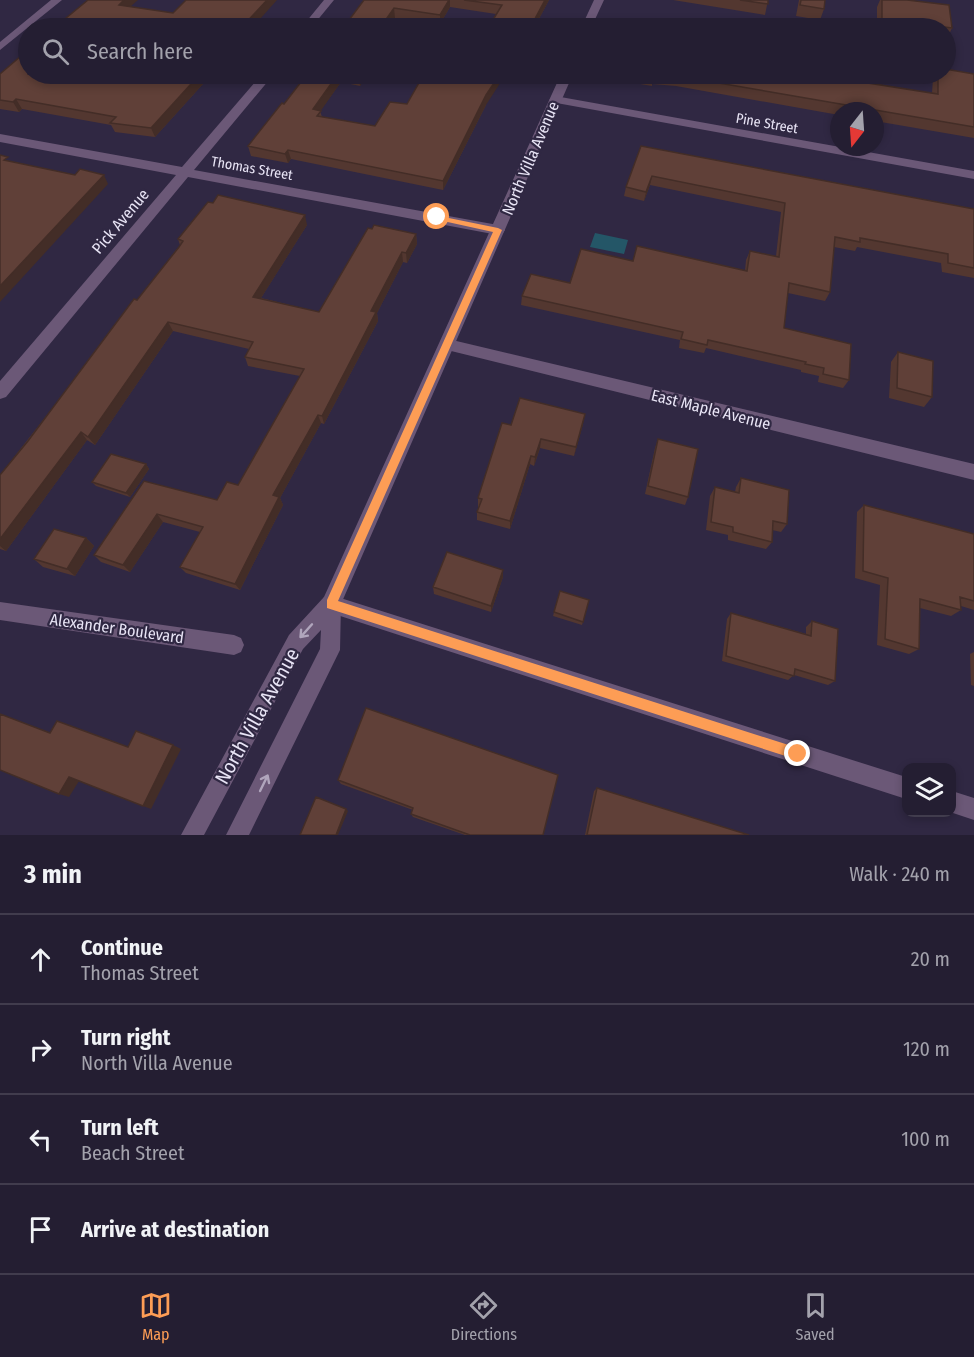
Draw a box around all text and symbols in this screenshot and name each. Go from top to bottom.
search box [18,18,956,84]
icon: search [39,35,72,68]
text: Search here [87,38,193,65]
street label: North Villa Avenue [498,99,563,218]
north arrow [830,102,884,156]
street label: Pine Street [734,110,800,137]
street label: Thomas Street [210,153,294,184]
street label: Pick Avenue [88,185,153,258]
route start [423,203,449,229]
street label: East Maple Avenue [649,385,773,434]
street label: Alexander Boulevard [49,610,185,647]
one-way arrow [299,624,313,639]
street label: North Villa Avenue [210,644,304,788]
route end [784,740,810,766]
map controls [902,763,956,817]
button: layers [902,763,956,817]
one-way arrow [259,774,270,792]
text: 3 min [24,859,82,890]
text: Walk · 240 m [849,862,950,886]
text: Continue [81,934,163,961]
icon: ahead [24,943,57,976]
text: 20 m [911,947,950,971]
text: Thomas Street [81,961,199,985]
text: Turn right [81,1024,170,1051]
icon: right [24,1033,57,1066]
text: 120 m [903,1037,950,1061]
text: North Villa Avenue [81,1051,233,1075]
text: Turn left [81,1114,159,1141]
icon: left [24,1123,57,1156]
text: 100 m [901,1127,950,1151]
text: Beach Street [81,1141,184,1165]
icon: arrive [24,1213,57,1246]
text: Arrive at destination [81,1216,269,1243]
tab: Map [139,1289,172,1344]
tab: Directions [451,1289,517,1344]
tab: Saved [796,1289,835,1344]

